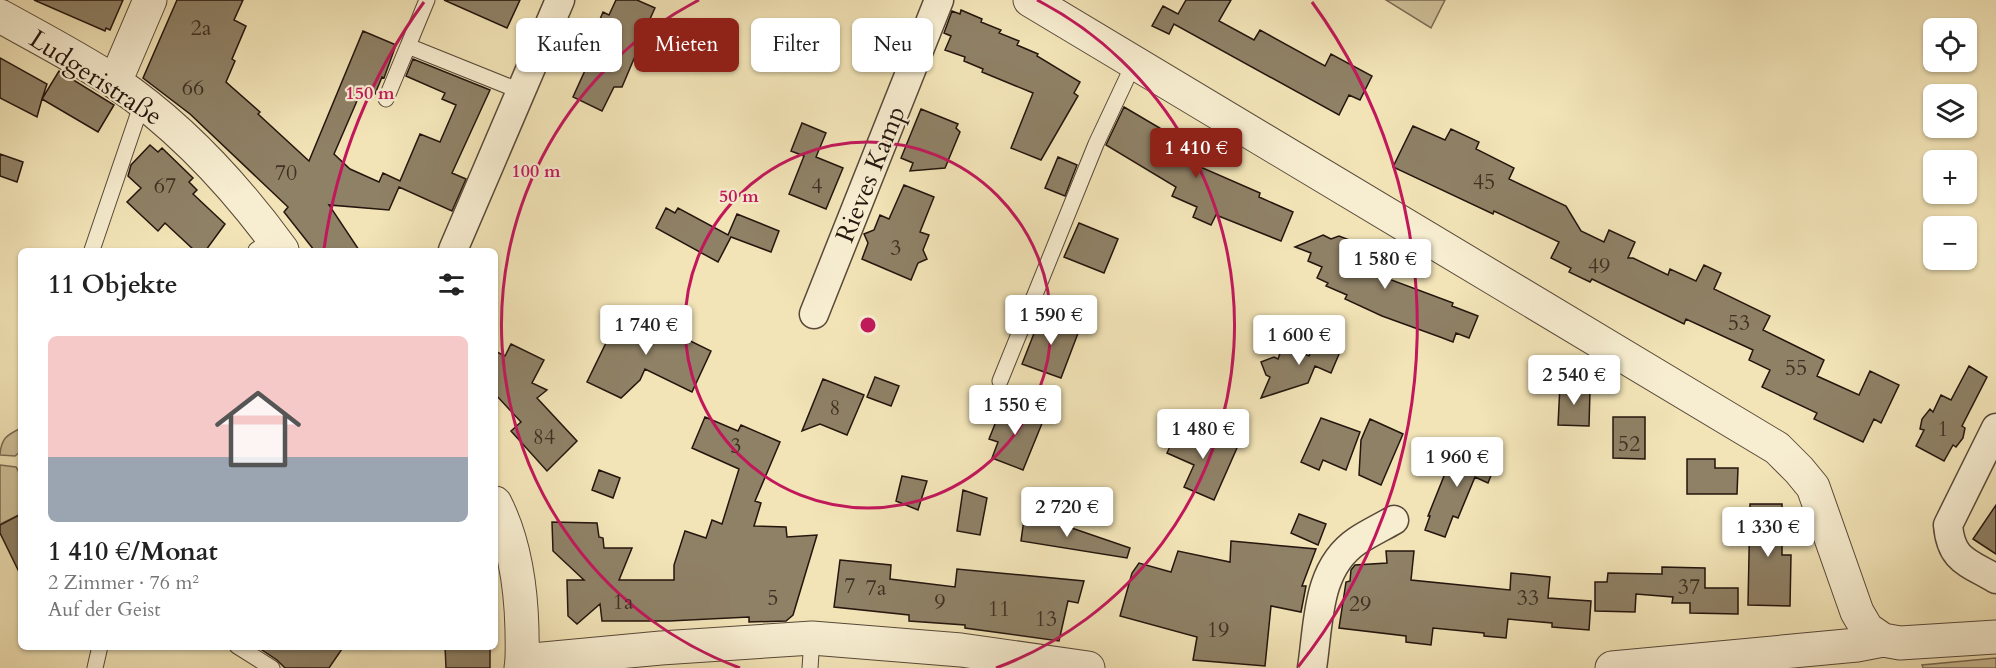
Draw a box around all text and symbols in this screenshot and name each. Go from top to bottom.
house number: 2a [191,13,212,43]
chip: Kaufen [516,18,622,72]
chip: Mieten [634,18,739,72]
chip: Filter [751,18,840,72]
chip: Neu [852,18,933,72]
map controls [1923,18,1977,270]
button: locate [1923,18,1977,72]
street label: Ludgeristraße [22,21,169,133]
house number: 66 [182,73,204,103]
text: 150 m [345,81,395,106]
button: layers [1923,84,1977,138]
street label: Rieves Kamp [827,101,914,248]
pin: 1 410 € [1141,128,1251,179]
text: 1 410 € [1164,134,1228,161]
button: + [1923,150,1977,204]
house number: 70 [275,158,297,188]
text: 100 m [511,159,561,184]
house number: 45 [1473,167,1495,197]
house number: 67 [154,171,176,201]
house number: 4 [811,171,823,201]
text: 50 m [719,184,759,209]
button: − [1923,216,1977,270]
house number: 3 [890,233,902,263]
pin: 1 580 € [1330,239,1440,290]
text: 1 580 € [1353,245,1417,272]
house number: 49 [1588,251,1610,281]
text: 11 Objekte [48,267,178,302]
icon: filters [435,268,468,301]
pin: 1 590 € [996,295,1106,346]
text: 1 590 € [1019,301,1083,328]
pin: 1 740 € [591,305,701,356]
house number: 53 [1728,308,1750,338]
text: 1 740 € [614,311,678,338]
centre of rings [858,315,878,335]
pin: 1 600 € [1244,315,1354,366]
text: 1 600 € [1267,321,1331,348]
house number: 55 [1785,353,1807,383]
pin: 2 540 € [1519,355,1629,406]
text: 2 540 € [1542,361,1606,388]
icon: home [204,375,312,483]
pin: 1 550 € [960,385,1070,436]
text: 1 550 € [983,391,1047,418]
house number: 8 [829,393,841,423]
pin: 1 480 € [1148,409,1258,460]
house number: 1 [1937,414,1949,444]
text: 1 480 € [1171,415,1235,442]
house number: 84 [533,422,555,452]
house number: 52 [1618,429,1640,459]
house number: 3 [730,431,742,461]
pin: 1 960 € [1402,437,1512,488]
text: 1 960 € [1425,443,1489,470]
pin: 2 720 € [1012,487,1122,538]
text: 2 720 € [1035,493,1099,520]
pin: 1 330 € [1713,507,1823,558]
text: 1 330 € [1736,513,1800,540]
text: 1 410 €/Monat [48,534,218,569]
text: 2 Zimmer · 76 m² [48,569,199,596]
house number: 7 [844,571,856,601]
house number: 37 [1678,572,1700,602]
house number: 7a [866,573,887,603]
house number: 5 [767,583,779,613]
house number: 33 [1517,583,1539,613]
house number: 1a [613,587,634,617]
house number: 9 [934,587,946,617]
house number: 29 [1349,589,1371,619]
house number: 11 [988,594,1010,624]
text: Auf der Geist [48,596,161,623]
house number: 13 [1035,604,1057,634]
house number: 19 [1207,615,1229,645]

